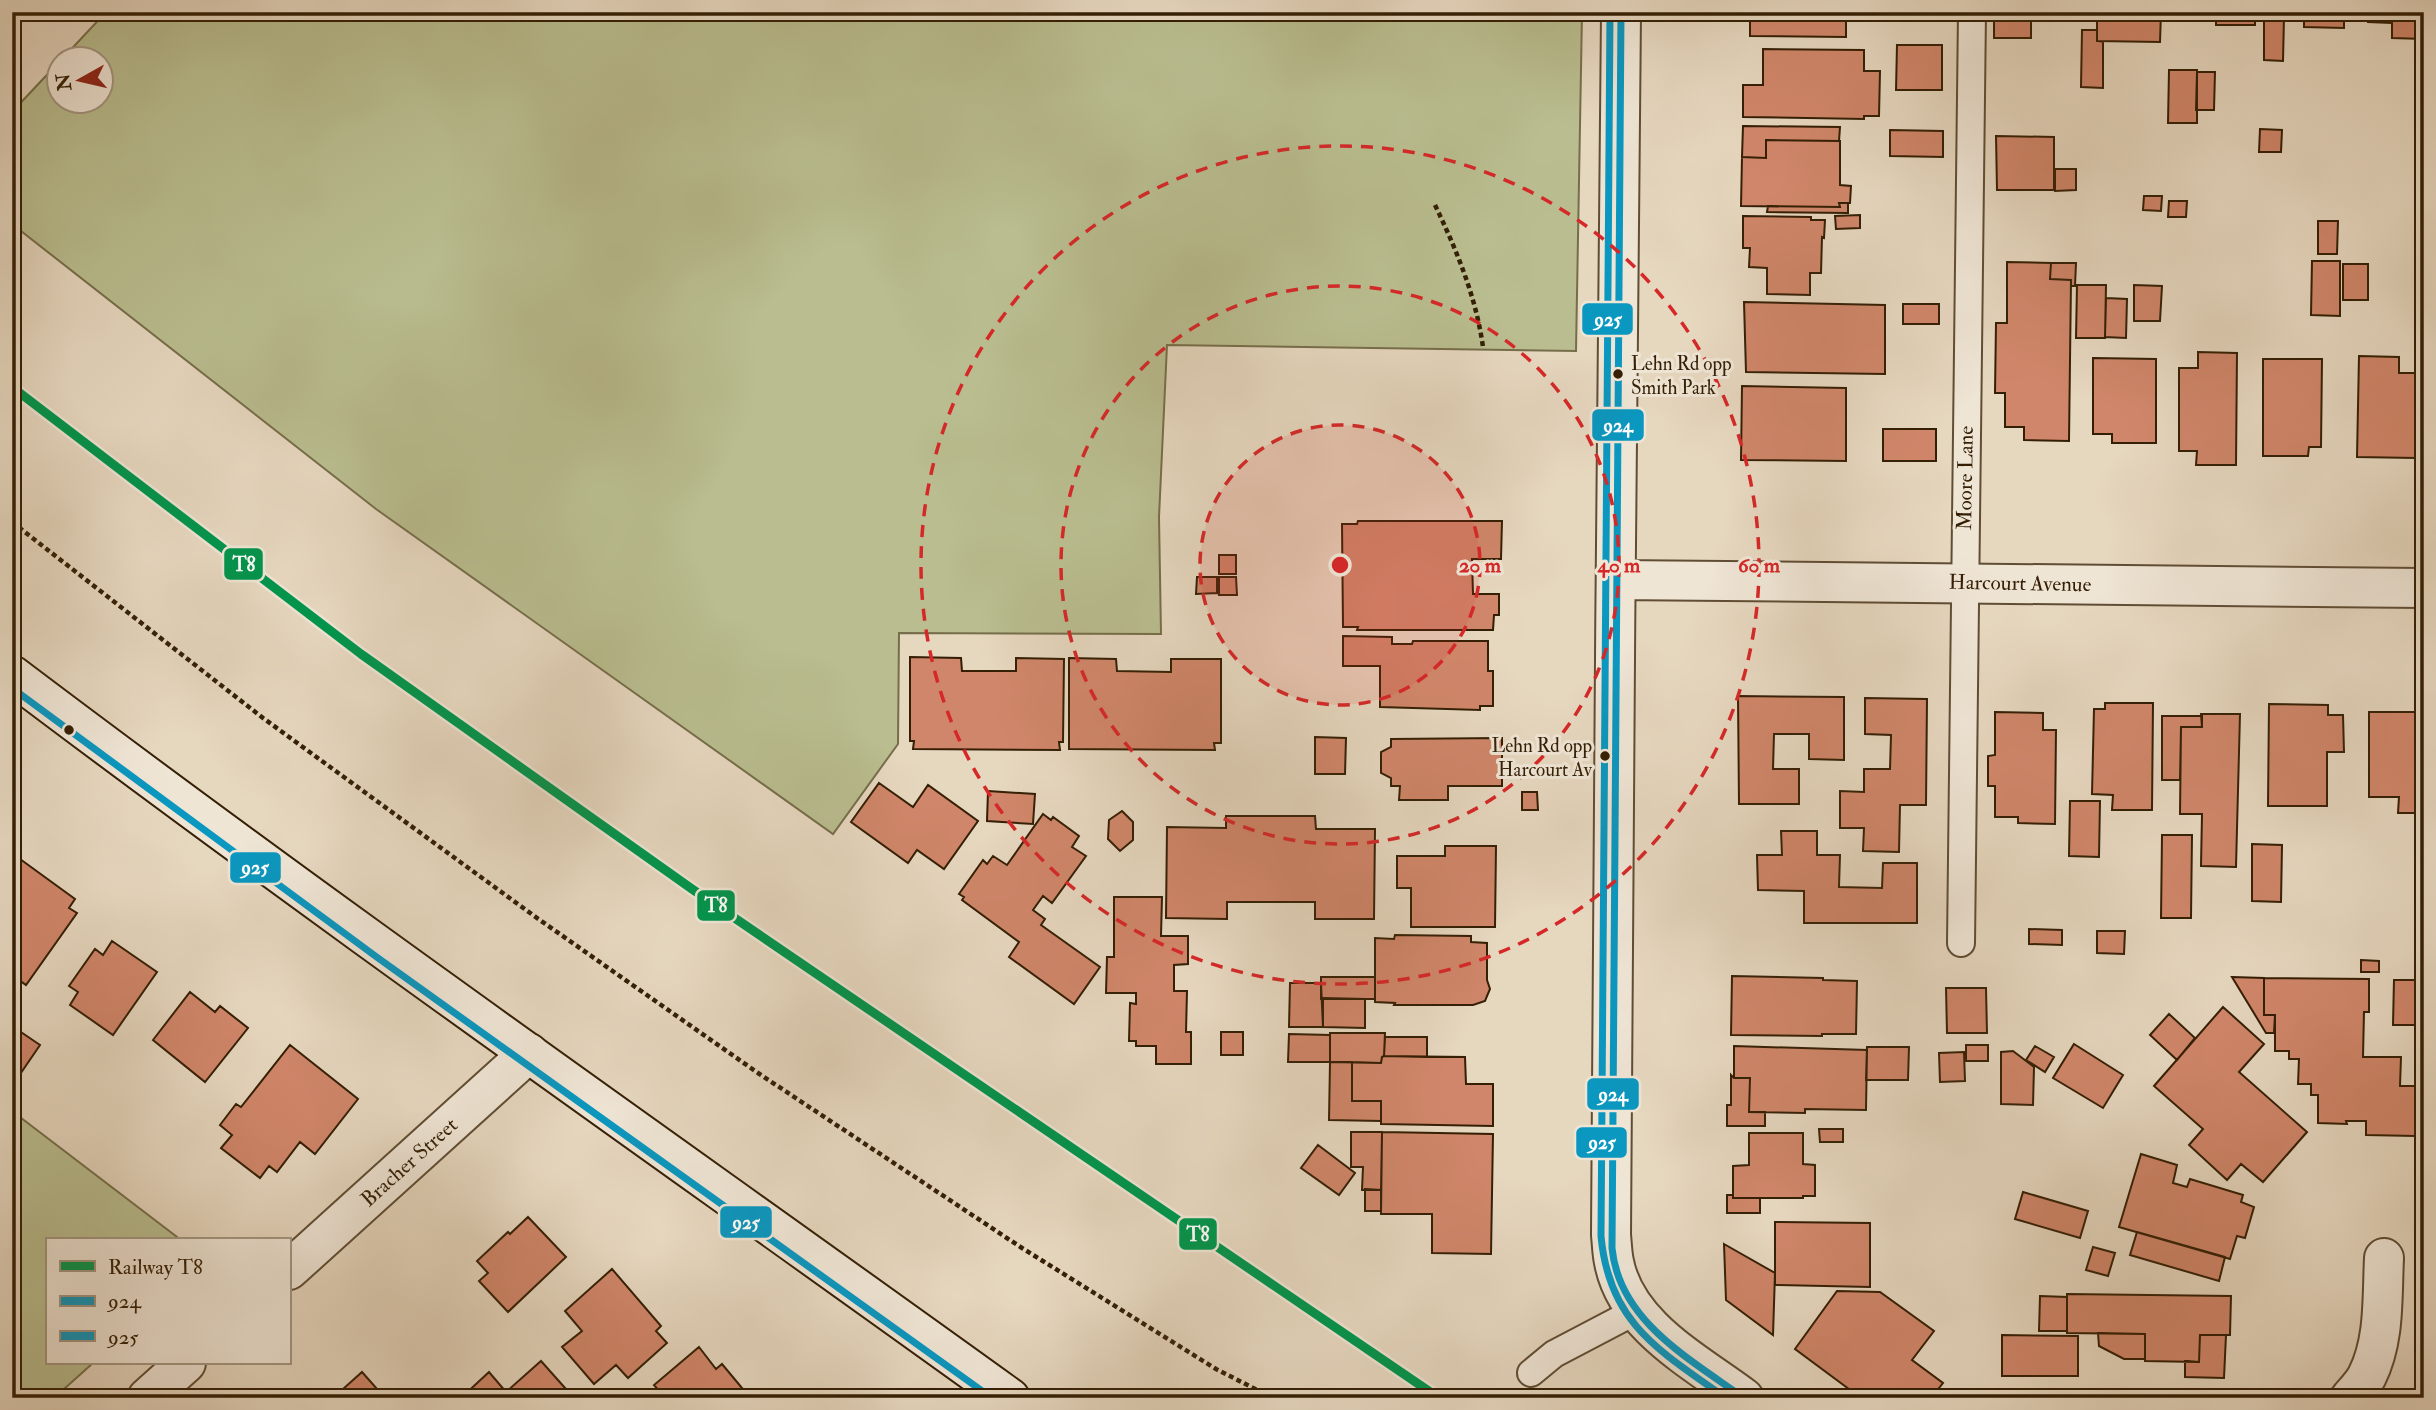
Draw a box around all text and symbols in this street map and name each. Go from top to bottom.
north arrow [46,46,116,116]
text: N [51,71,77,93]
line badge: 925 [1581,302,1634,336]
text: 925 [1592,308,1622,332]
place label: Lehn Rd opp Smith Park [1631,352,1732,400]
marker: Lehn Rd opp Smith Park [1611,367,1625,381]
line badge: 924 [1591,408,1645,442]
text: 924 [1601,414,1635,438]
street label: Moore Lane [1951,425,1980,531]
line badge: T8 [223,547,264,581]
text: 20 m [1459,552,1502,579]
text: 40 m [1597,552,1641,579]
text: 60 m [1738,552,1781,579]
text: T8 [231,553,256,577]
centre of rings [1328,553,1352,577]
street label: Harcourt Avenue [1948,569,2092,598]
unlabelled marker [62,723,76,737]
place label: Lehn Rd opp Harcourt Av [1491,734,1593,782]
marker: Lehn Rd opp Harcourt Av [1598,749,1612,763]
line badge: 925 [229,851,282,884]
text: 925 [239,856,269,880]
line badge: T8 [696,889,736,922]
text: T8 [703,894,728,918]
line badge: 924 [1586,1077,1640,1111]
text: 924 [1596,1083,1630,1107]
street label: Bracher Street [355,1112,464,1213]
line badge: 925 [1575,1126,1628,1159]
text: 925 [1586,1131,1616,1155]
line badge: 925 [719,1205,773,1239]
text: 925 [730,1211,760,1235]
line badge: T8 [1178,1217,1218,1251]
text: T8 [1185,1223,1210,1247]
legend [46,1238,290,1364]
text: Railway T8 [108,1254,203,1281]
text: 924 [106,1288,142,1315]
text: 925 [106,1324,139,1351]

